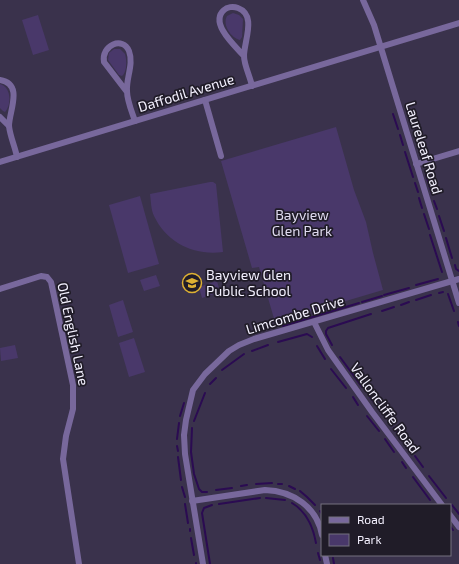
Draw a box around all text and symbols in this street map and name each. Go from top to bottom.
street label: Daffodil Avenue [136,70,236,115]
street label: Laureleaf Road [402,100,447,196]
park label: Bayview Glen Park [272,206,332,239]
place label: Bayview Glen Public School [206,266,292,299]
school or university icon: Bayview Glen Public School [181,272,203,294]
street label: Old English Lane [54,281,93,387]
street label: Limcombe Drive [244,292,346,338]
street label: Valloncliffe Road [347,359,424,456]
legend [321,504,451,556]
text: Road [357,512,385,526]
text: Park [357,532,382,546]

